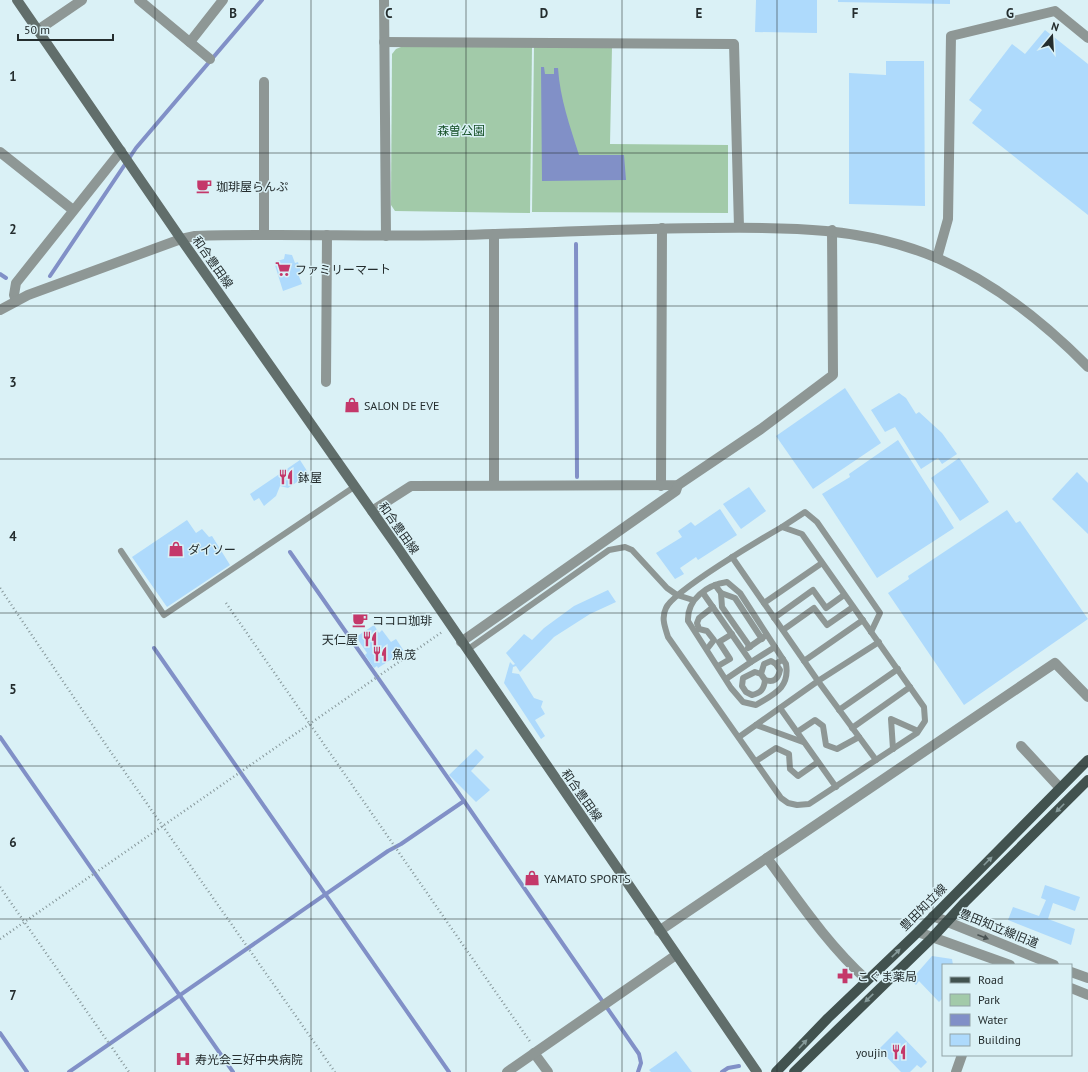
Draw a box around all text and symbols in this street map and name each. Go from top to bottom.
text: B [229,5,237,22]
text: C [385,5,393,22]
text: D [540,5,548,22]
text: E [696,5,703,22]
text: F [852,5,859,22]
text: G [1006,5,1014,22]
scale bar [18,16,113,42]
north arrow [1032,16,1072,56]
text: N [1049,19,1061,34]
text: 50 m [24,22,50,37]
text: 1 [9,68,17,85]
park label: 森曽公園 [437,123,485,138]
cafe icon: 珈琲屋らんぷ [195,177,213,195]
place label: 珈琲屋らんぷ [216,179,288,194]
text: 2 [9,221,17,238]
street label: 和合豊田線 [190,233,236,291]
supermarket icon: ファミリーマート [274,260,292,278]
place label: ファミリーマート [295,262,391,277]
text: 3 [9,374,17,391]
shop icon: SALON DE EVE [343,396,361,414]
place label: SALON DE EVE [364,398,439,413]
restaurant icon: 鉢屋 [277,468,295,486]
place label: 鉢屋 [298,470,322,485]
street label: 和合豊田線 [376,499,422,557]
text: 4 [9,528,17,545]
shop icon: ダイソー [167,540,185,558]
place label: ダイソー [188,542,236,557]
cafe icon: ココロ珈琲 [351,611,369,629]
place label: ココロ珈琲 [372,613,432,628]
restaurant icon: 天仁屋 [361,630,379,648]
place label: 天仁屋 [322,632,358,647]
restaurant icon: 魚茂 [371,645,389,663]
place label: 魚茂 [392,647,416,662]
text: 5 [9,681,17,698]
street label: 和合豊田線 [559,766,605,824]
one-way arrow [1055,803,1065,813]
text: 6 [9,834,17,851]
one-way arrow [983,856,993,866]
shop icon: YAMATO SPORTS [523,869,541,887]
place label: YAMATO SPORTS [544,871,631,886]
street label: 豊田知立線 [896,880,950,934]
street label: 豊田知立線旧道 [957,905,1041,951]
one-way arrow [978,935,990,941]
one-way arrow [891,948,901,958]
legend [942,964,1072,1056]
pharmacy icon: こぐま薬局 [836,967,854,985]
place label: こぐま薬局 [857,969,917,984]
text: Road [978,972,1003,987]
text: 7 [9,987,17,1004]
text: Park [978,992,1000,1007]
one-way arrow [864,994,874,1003]
text: Water [978,1012,1008,1027]
text: Building [978,1032,1021,1047]
one-way arrow [799,1039,808,1049]
restaurant icon: youjin [890,1043,908,1061]
place label: youjin [856,1045,887,1060]
hospital icon: 寿光会三好中央病院 [174,1050,192,1068]
place label: 寿光会三好中央病院 [195,1052,303,1067]

